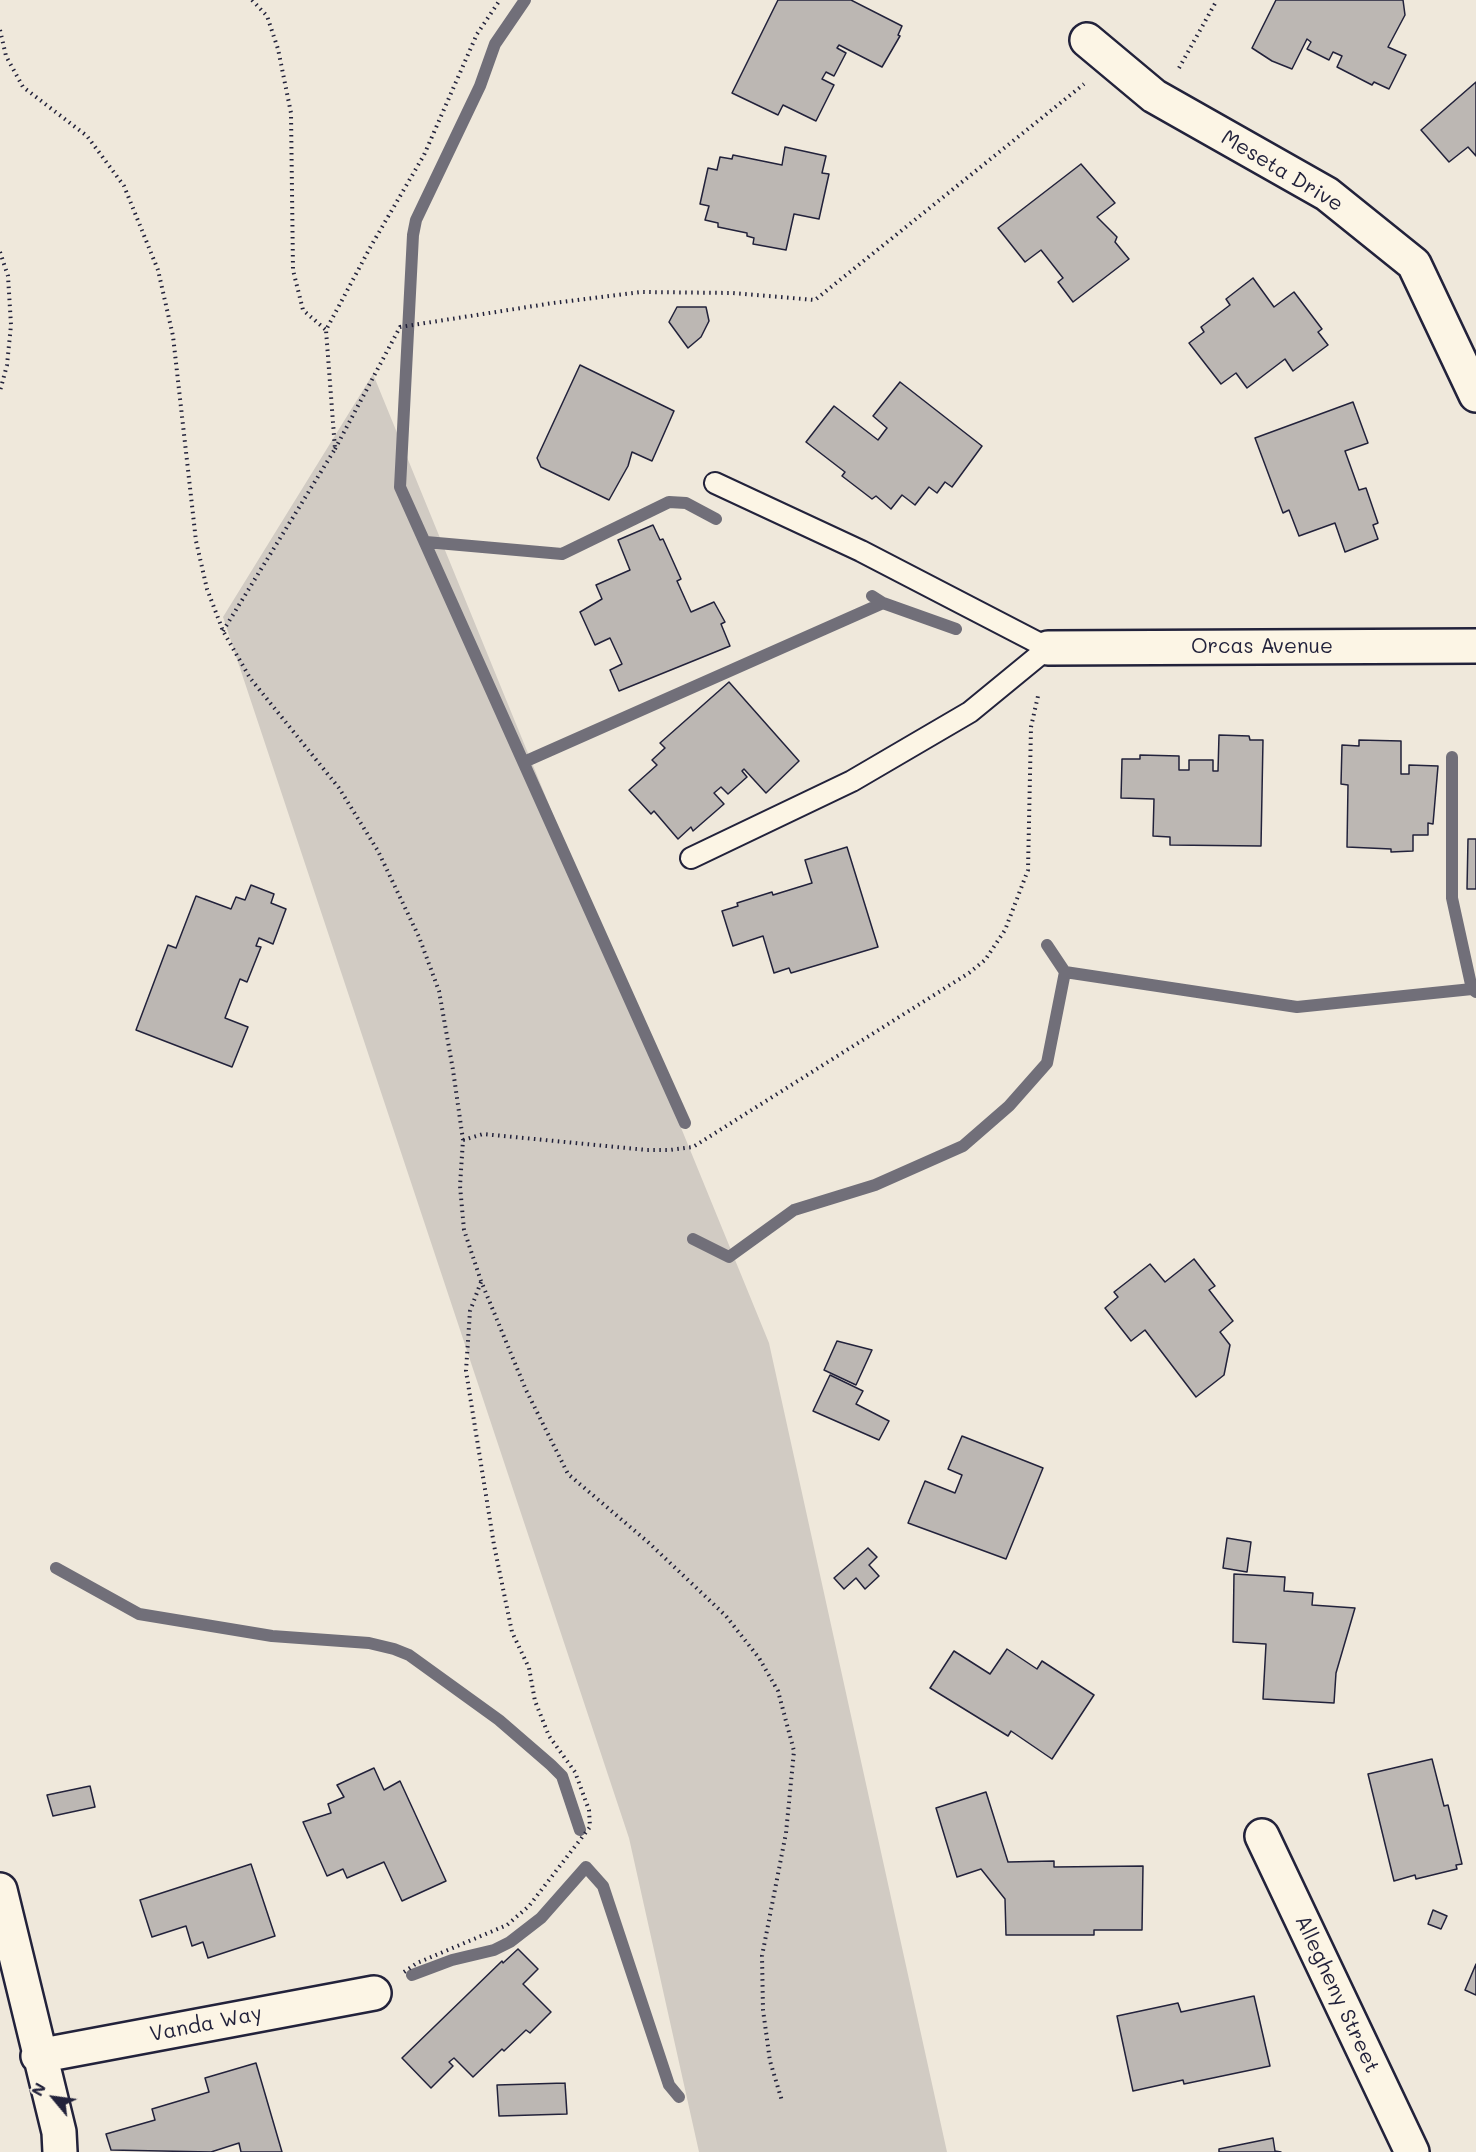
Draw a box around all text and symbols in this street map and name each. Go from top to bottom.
street label: Meseta Drive [1217,125,1347,217]
street label: Orcas Avenue [1191,634,1333,660]
street label: Allegheny Street [1289,1911,1385,2077]
street label: Vanda Way [148,2001,264,2047]
north arrow [24,2068,84,2128]
text: N [26,2079,50,2099]

